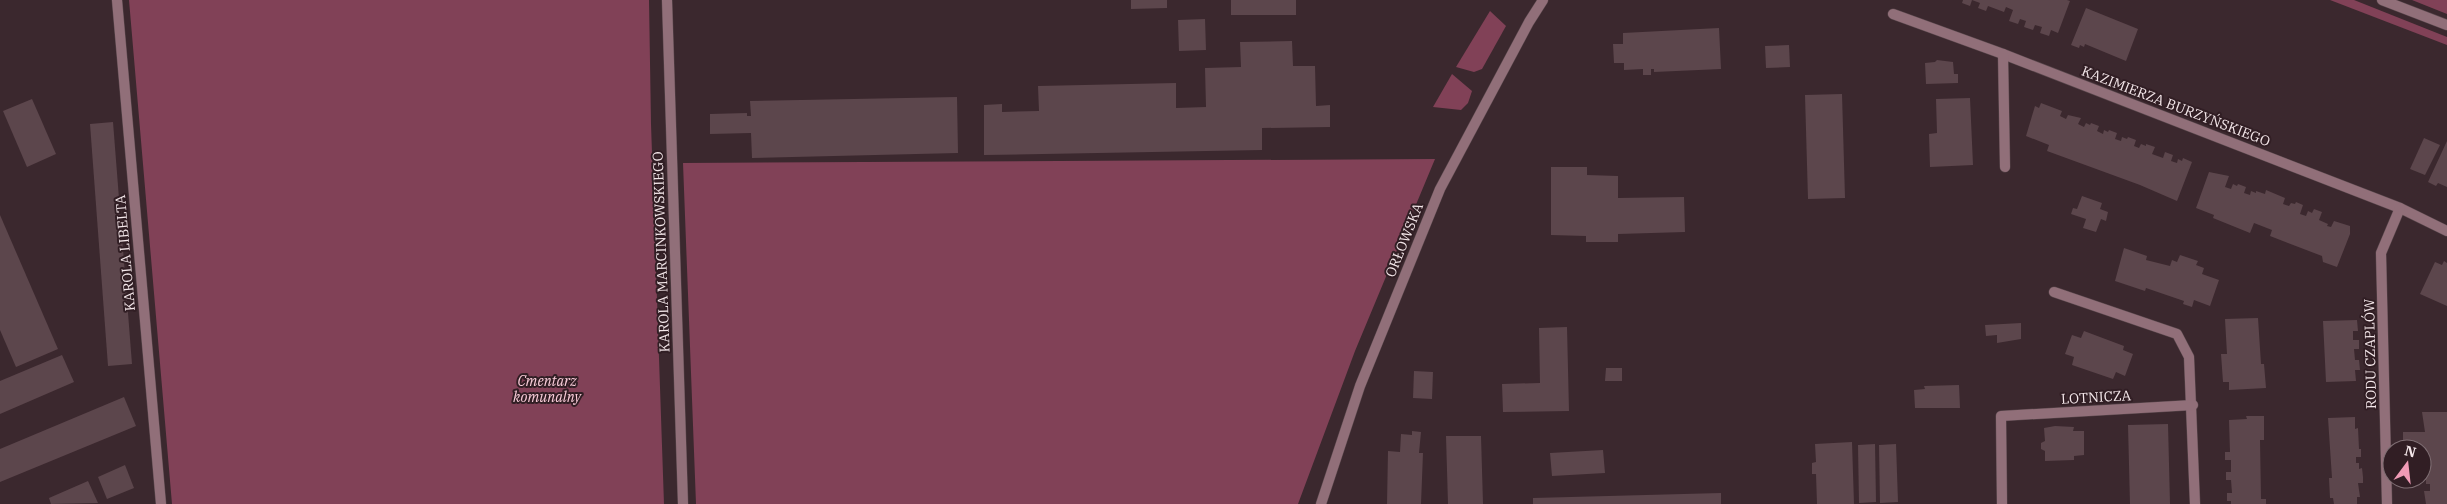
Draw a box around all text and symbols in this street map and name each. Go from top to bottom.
street label: KAZIMIERZA BURZYŃSKIEGO [2079,61,2273,150]
street label: KAROLA MARCINKOWSKIEGO [648,151,674,353]
street label: KAROLA LIBELTA [111,194,139,312]
street label: ORŁOWSKA [1381,200,1427,280]
street label: RODU CZAPLÓW [2359,298,2380,409]
park label: Cmentarz komunalny [513,372,583,406]
street label: LOTNICZA [2060,386,2132,408]
north arrow [2382,439,2432,489]
text: N [2403,441,2418,462]

